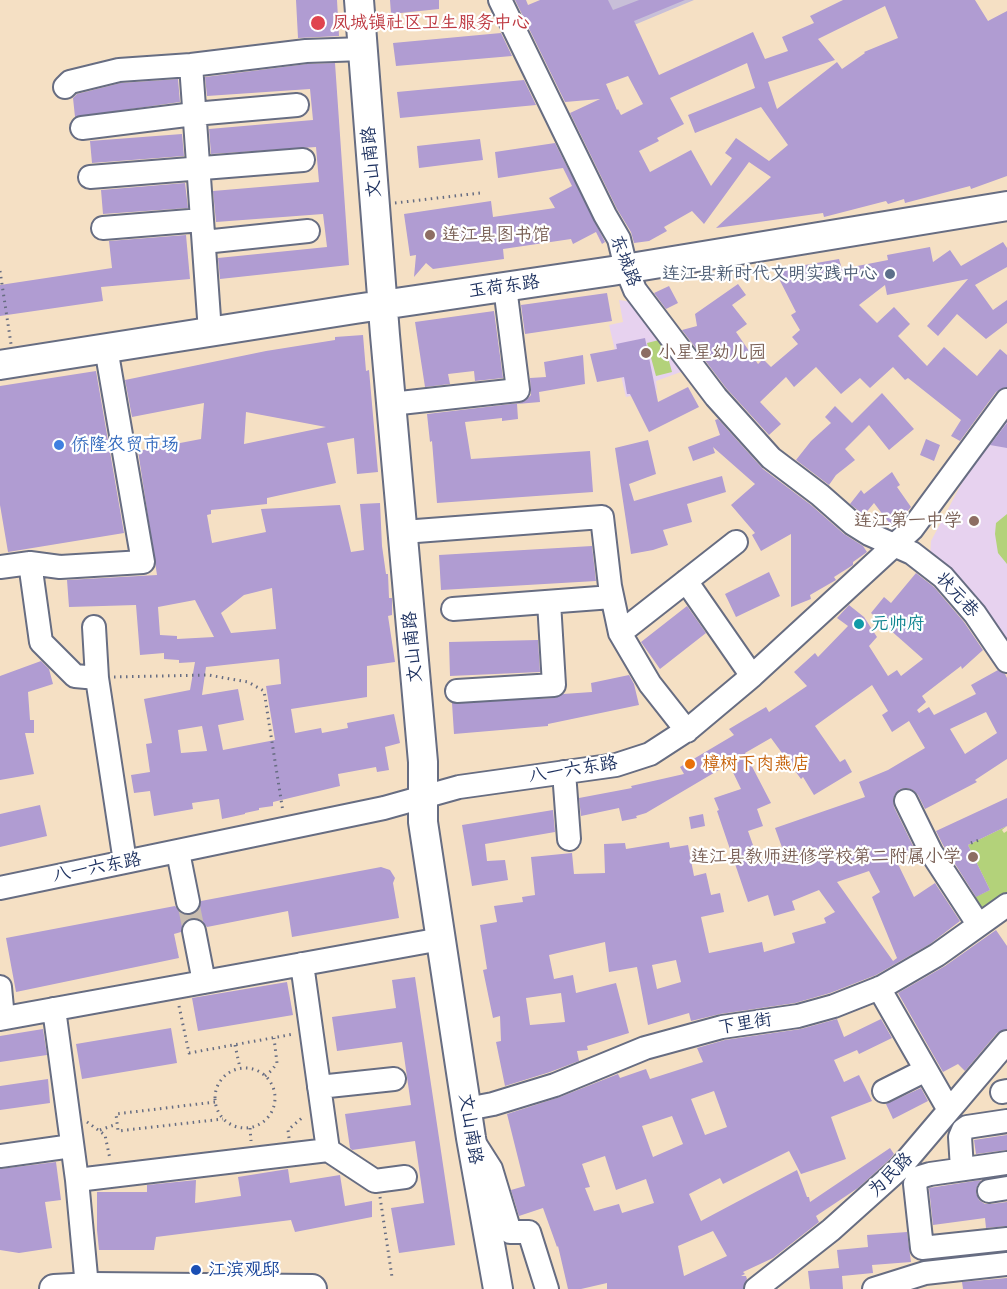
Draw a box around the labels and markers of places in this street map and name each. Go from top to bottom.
place label: 凤城镇社区卫生服务中心 [332,12,530,34]
marker: 凤城镇社区卫生服务中心 [309,14,327,32]
place label: 连江县图书馆 [442,224,550,246]
marker: 连江县图书馆 [423,228,437,242]
place label: 连江县新时代文明实践中心 [662,263,878,285]
marker: 连江县新时代文明实践中心 [883,267,897,281]
place label: 小星星幼儿园 [658,342,766,364]
marker: 小星星幼儿园 [639,346,653,360]
place label: 侨隆农贸市场 [71,434,179,456]
marker: 侨隆农贸市场 [52,438,66,452]
place label: 连江第一中学 [854,510,962,532]
marker: 连江第一中学 [967,514,981,528]
place label: 元帅府 [871,613,925,635]
marker: 元帅府 [852,617,866,631]
place label: 樟树下肉燕店 [702,753,810,775]
marker: 樟树下肉燕店 [683,757,697,771]
place label: 连江县教师进修学校第二附属小学 [691,846,961,868]
marker: 连江县教师进修学校第二附属小学 [966,850,980,864]
place label: 江滨观邸 [208,1259,280,1281]
marker: 江滨观邸 [189,1263,203,1277]

